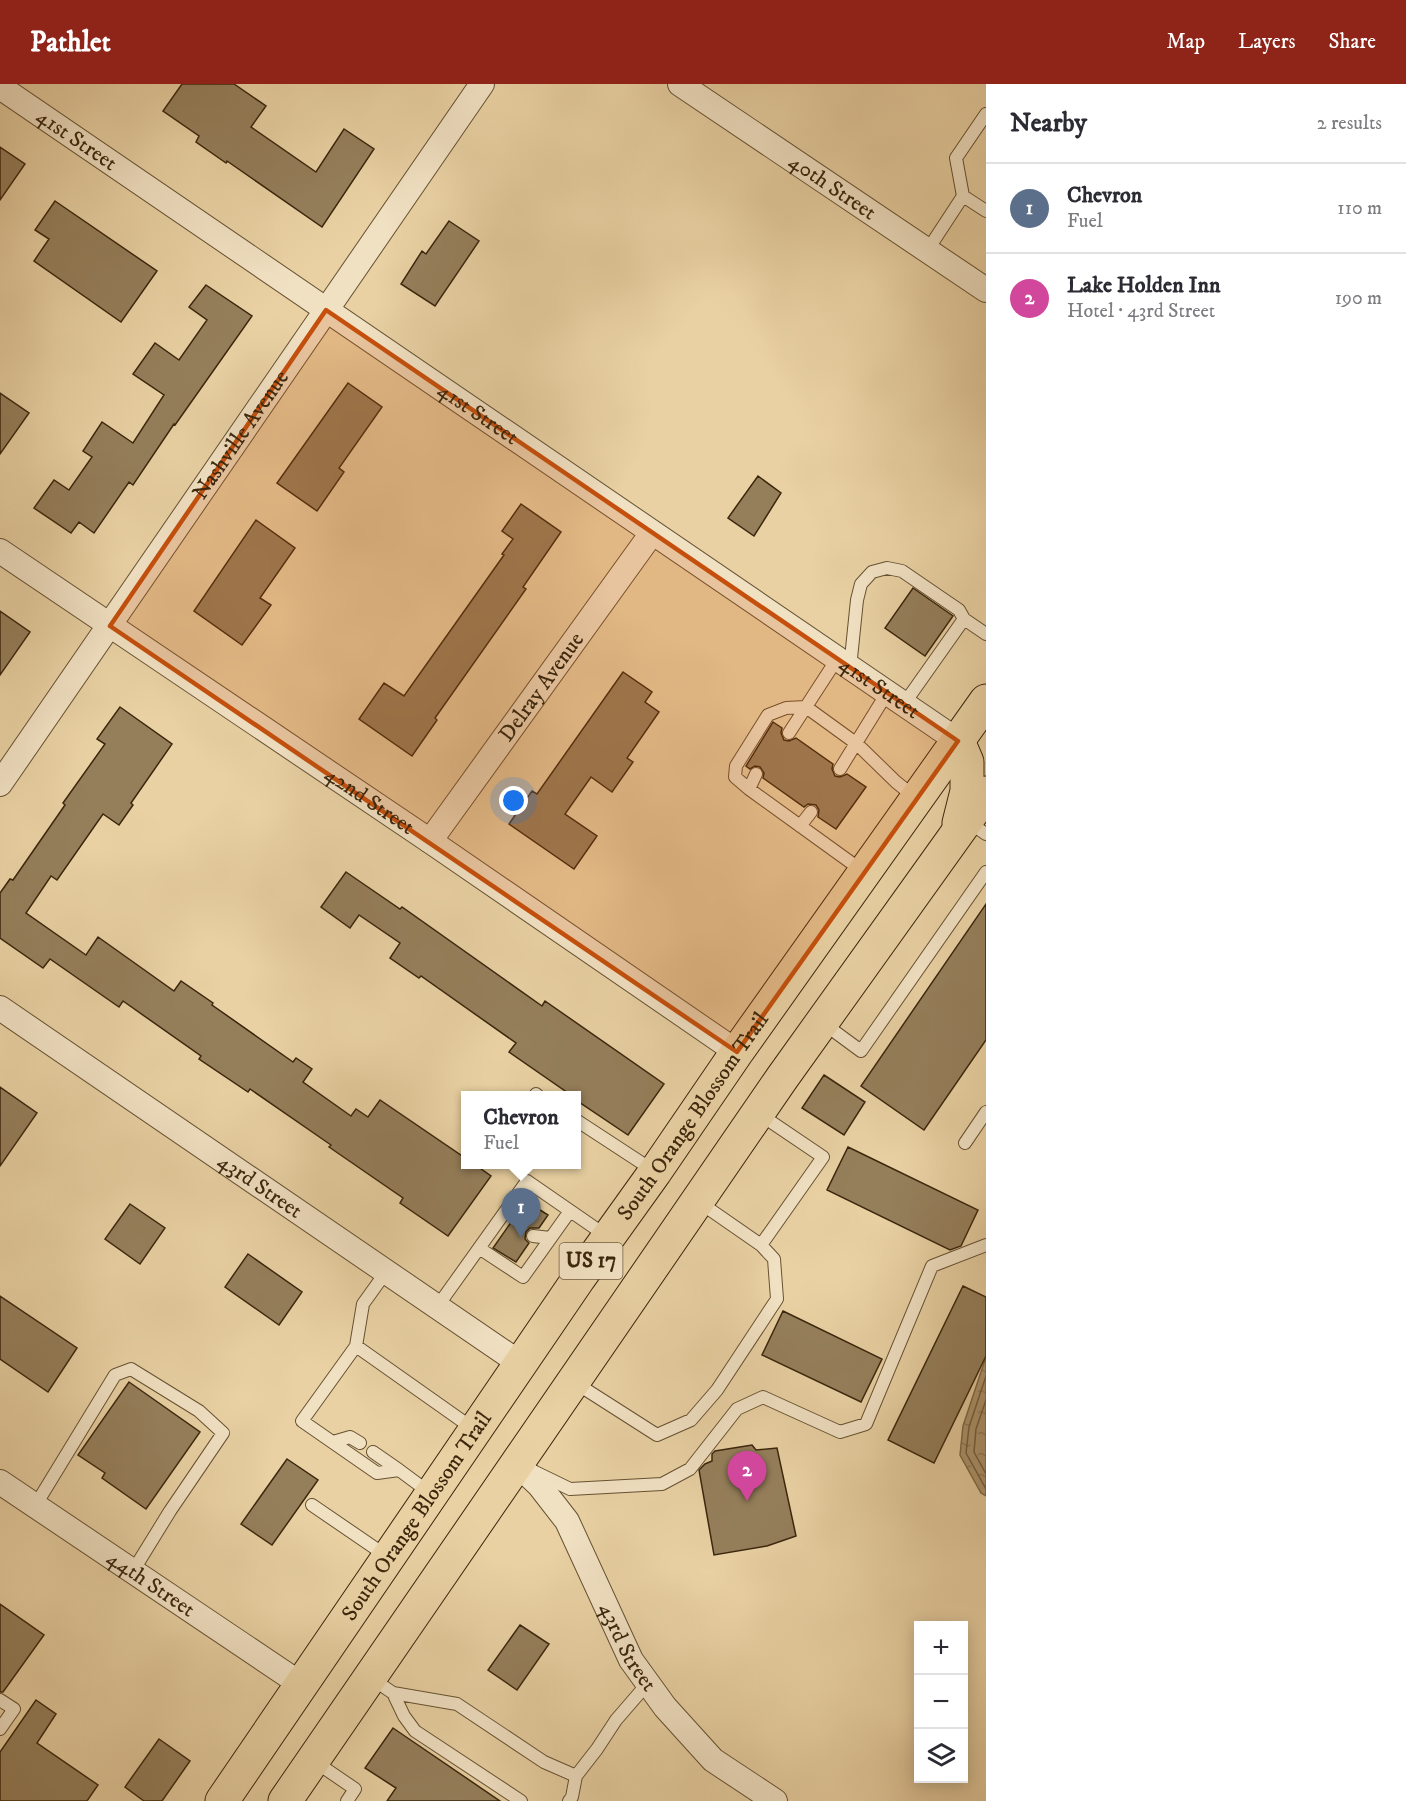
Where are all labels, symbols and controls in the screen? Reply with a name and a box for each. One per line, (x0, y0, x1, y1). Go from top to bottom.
text: Pathlet (30, 25, 111, 60)
text: Map (1166, 29, 1205, 55)
text: Layers (1238, 29, 1296, 55)
text: Share (1329, 29, 1376, 55)
street label: 41st Street (31, 102, 122, 176)
text: Nearby (1010, 107, 1087, 140)
text: 2 results (1317, 111, 1382, 136)
street label: 40th Street (784, 148, 882, 226)
text: Chevron (1067, 182, 1142, 209)
text: 1 (1026, 196, 1033, 221)
text: 110 m (1337, 196, 1382, 221)
text: Fuel (1067, 209, 1103, 234)
text: Lake Holden Inn (1067, 272, 1220, 299)
text: 2 (1025, 286, 1034, 311)
text: 190 m (1335, 286, 1382, 311)
text: Hotel · 43rd Street (1067, 299, 1215, 324)
street label: Nashville Avenue (186, 365, 295, 505)
street label: 41st Street (433, 376, 524, 451)
street label: Delray Avenue (493, 627, 590, 747)
street label: 41st Street (834, 650, 925, 725)
street label: 42nd Street (320, 760, 420, 840)
your location (499, 786, 528, 815)
street label: South Orange Blossom Trail (611, 1007, 775, 1226)
popup (461, 1091, 581, 1169)
text: Chevron (483, 1104, 559, 1131)
text: Fuel (483, 1131, 519, 1156)
street label: 43rd Street (213, 1147, 308, 1224)
pin: 1 (502, 1188, 540, 1238)
road number: US 17 (560, 1243, 622, 1279)
street label: South Orange Blossom Trail (336, 1406, 498, 1626)
pin: 2 (728, 1452, 766, 1501)
street label: 44th Street (102, 1544, 200, 1623)
street label: 43rd Street (593, 1599, 663, 1697)
map controls (914, 1621, 968, 1783)
button: + (914, 1621, 968, 1675)
button: − (914, 1675, 968, 1729)
button: layers (914, 1729, 968, 1783)

